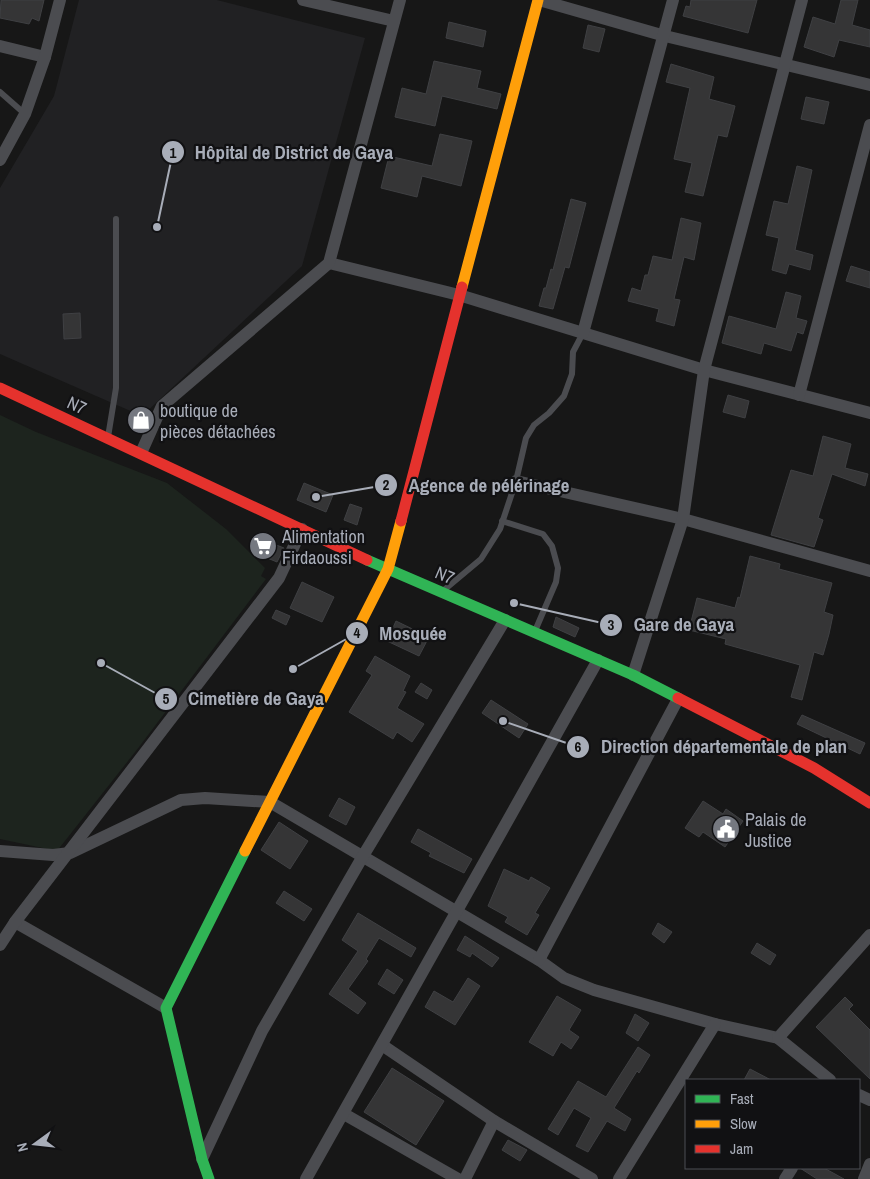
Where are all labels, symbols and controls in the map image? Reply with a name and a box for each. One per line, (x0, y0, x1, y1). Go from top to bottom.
callout: Hôpital de District de Gaya (160, 135, 404, 169)
text: Hôpital de District de Gaya (195, 139, 393, 165)
text: 1 (170, 142, 177, 163)
street label: N7 (63, 390, 91, 420)
place label: boutique de pièces détachées (160, 398, 276, 444)
shop icon: boutique de pièces détachées (126, 405, 156, 435)
callout: Agence de pélérinage (373, 468, 579, 502)
text: Agence de pélérinage (408, 472, 570, 498)
text: 2 (383, 474, 390, 495)
place label: Alimentation Firdaoussi (281, 524, 365, 570)
supermarket icon: Alimentation Firdaoussi (248, 531, 278, 561)
street label: N7 (431, 560, 459, 590)
callout: Gare de Gaya (598, 608, 744, 642)
text: Gare de Gaya (634, 611, 735, 637)
text: 3 (608, 614, 615, 635)
callout: Mosquée (344, 616, 457, 650)
text: Mosquée (379, 620, 447, 646)
text: 4 (354, 622, 361, 643)
callout: Cimetière de Gaya (153, 682, 334, 716)
text: Cimetière de Gaya (188, 685, 324, 711)
text: 5 (163, 688, 170, 709)
callout: Direction départementale de plan (566, 730, 857, 764)
text: Direction départementale de plan (601, 733, 847, 759)
text: 6 (575, 736, 582, 757)
place label: Palais de Justice (745, 807, 807, 853)
public building icon: Palais de Justice (711, 814, 741, 844)
legend (685, 1079, 860, 1169)
text: Fast (730, 1088, 754, 1109)
text: Slow (730, 1113, 757, 1134)
north arrow (10, 1119, 60, 1169)
text: Jam (730, 1138, 753, 1159)
text: N (13, 1141, 32, 1154)

